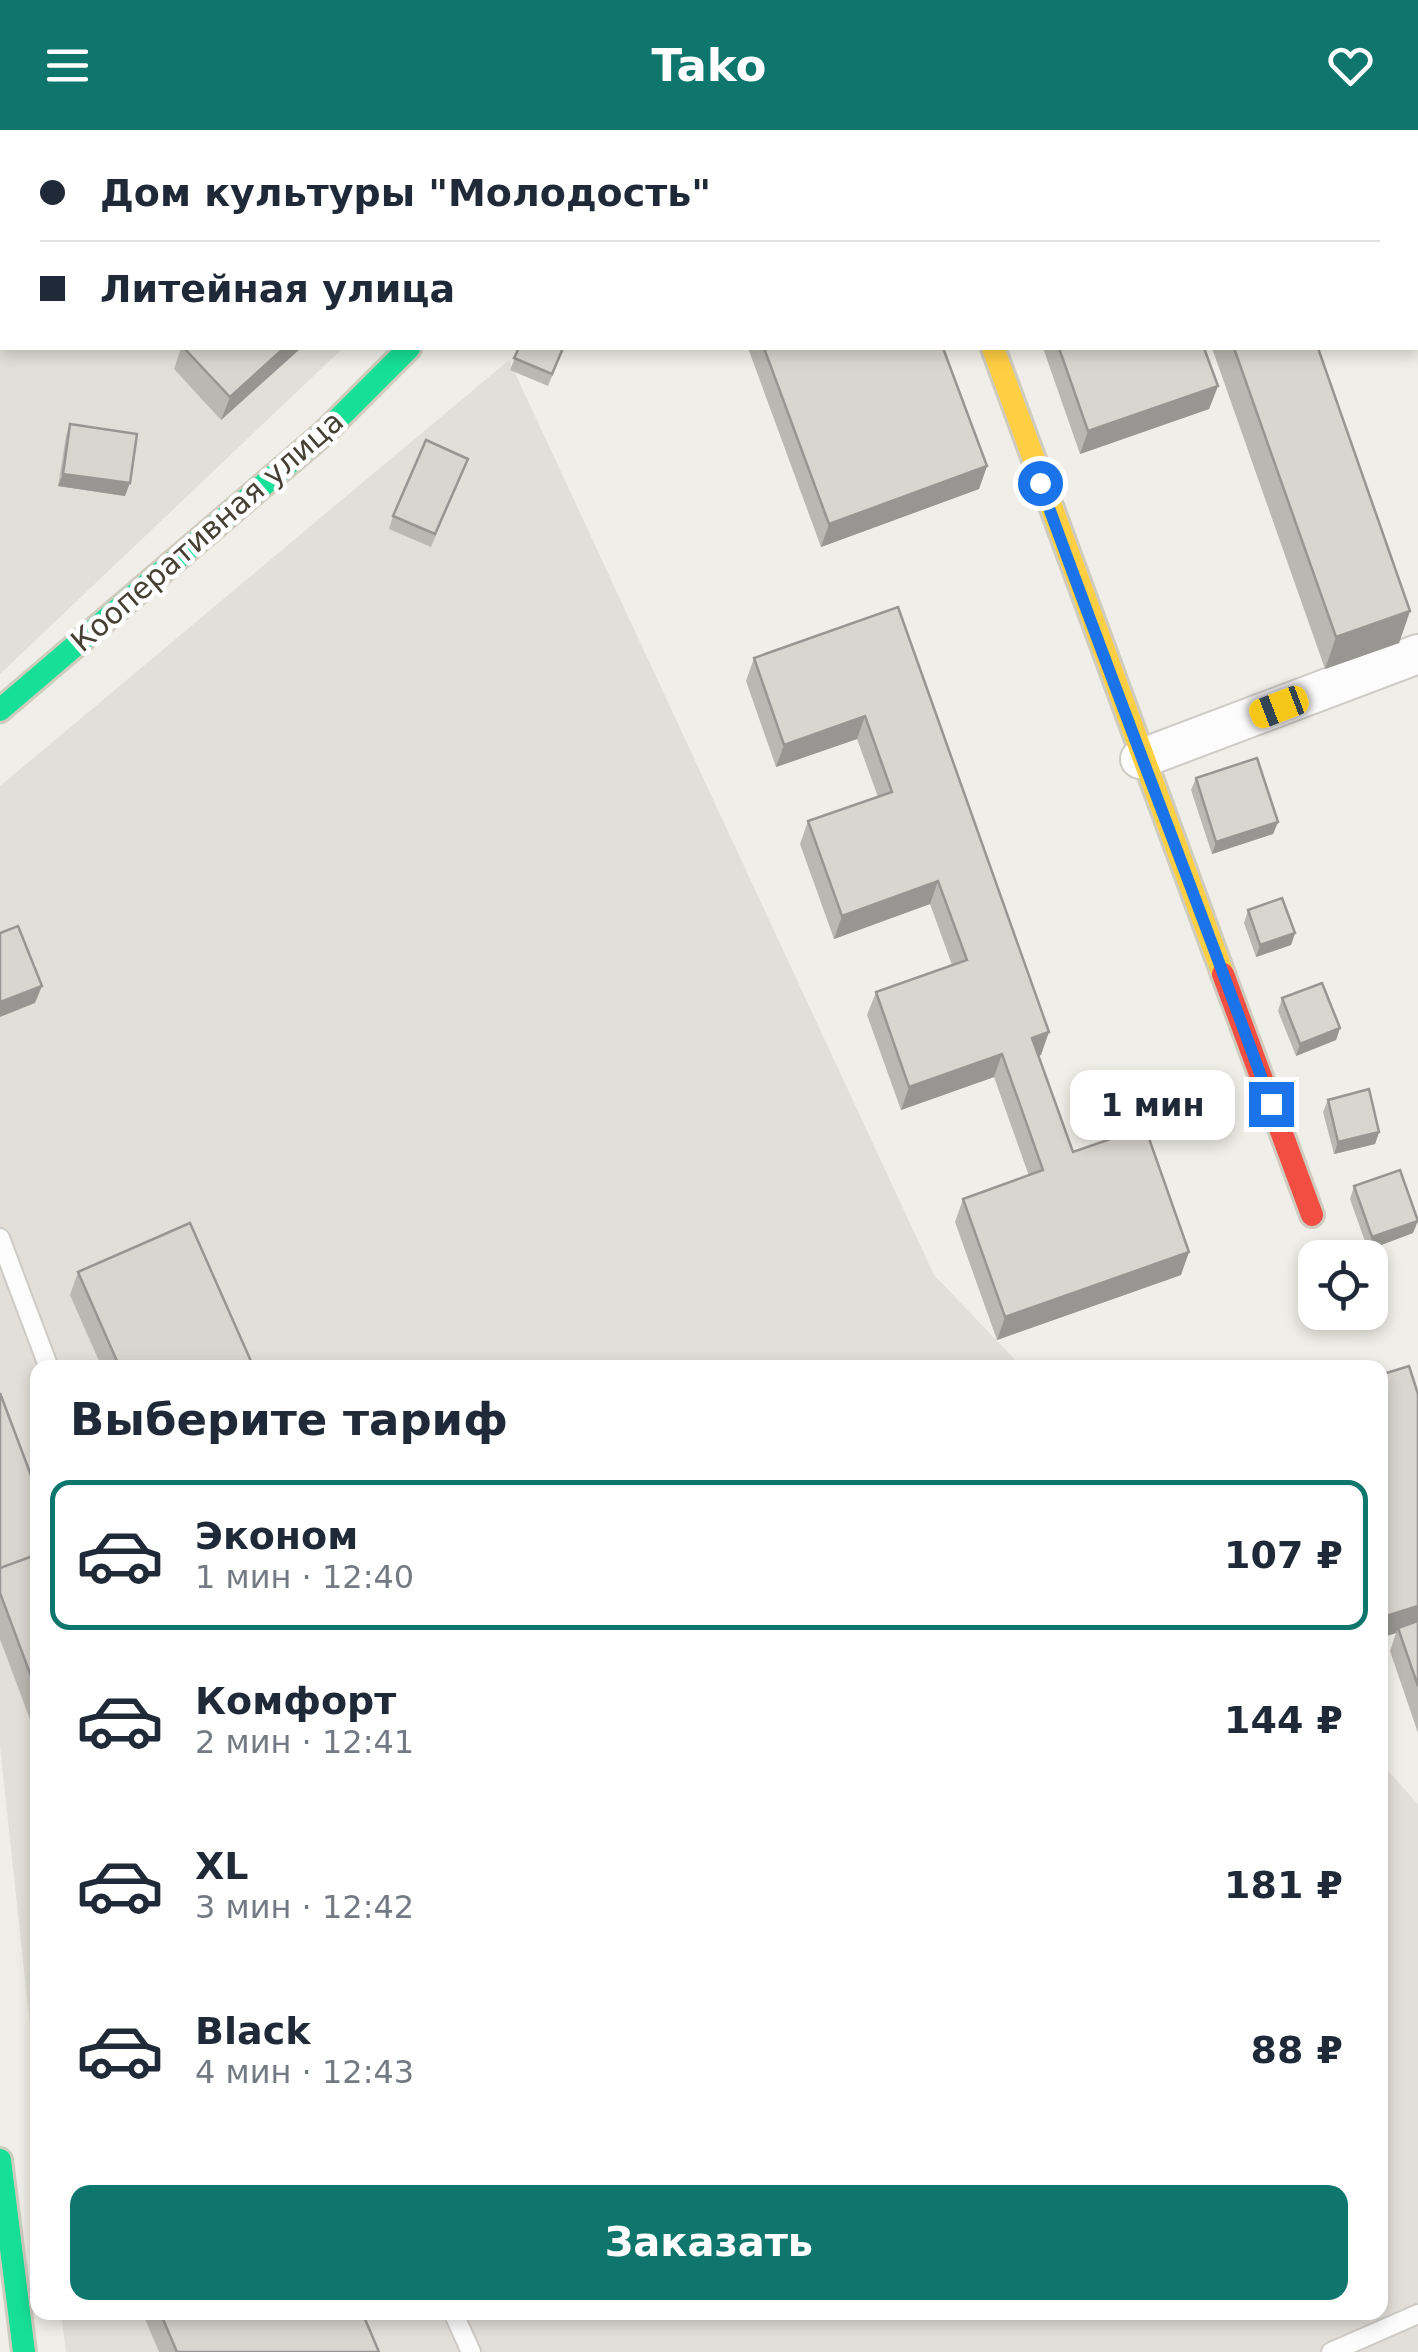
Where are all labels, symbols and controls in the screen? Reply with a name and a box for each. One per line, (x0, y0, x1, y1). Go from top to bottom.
icon: menu (40, 38, 95, 93)
icon: heart (1323, 38, 1378, 93)
text: Tako (652, 39, 766, 92)
text: Дом культуры "Молодость" (100, 171, 711, 215)
text: Литейная улица (100, 267, 455, 311)
street label: Кооперативная улица (64, 403, 350, 659)
route start (1018, 461, 1063, 506)
car (1246, 682, 1312, 732)
callout: 1 мин (1071, 1069, 1236, 1139)
route end (1249, 1082, 1294, 1127)
text: 1 мин (1100, 1086, 1205, 1124)
map controls (1298, 1240, 1388, 1330)
button: locate (1298, 1240, 1388, 1330)
text: Выберите тариф (70, 1393, 508, 1446)
icon: car (75, 1510, 165, 1600)
text: Эконом (195, 1514, 358, 1558)
text: 107 ₽ (1224, 1533, 1343, 1577)
text: 1 мин · 12:40 (195, 1558, 414, 1596)
icon: car (75, 1675, 165, 1765)
text: Комфорт (195, 1679, 396, 1723)
text: 144 ₽ (1224, 1698, 1343, 1742)
text: 2 мин · 12:41 (195, 1723, 414, 1761)
icon: car (75, 1840, 165, 1930)
text: XL (195, 1844, 249, 1888)
text: 181 ₽ (1224, 1863, 1343, 1907)
text: 3 мин · 12:42 (195, 1888, 414, 1926)
icon: car (75, 2005, 165, 2095)
text: Black (195, 2009, 310, 2053)
text: 88 ₽ (1250, 2028, 1343, 2072)
text: 4 мин · 12:43 (195, 2053, 414, 2091)
button: Заказать (70, 2185, 1348, 2300)

